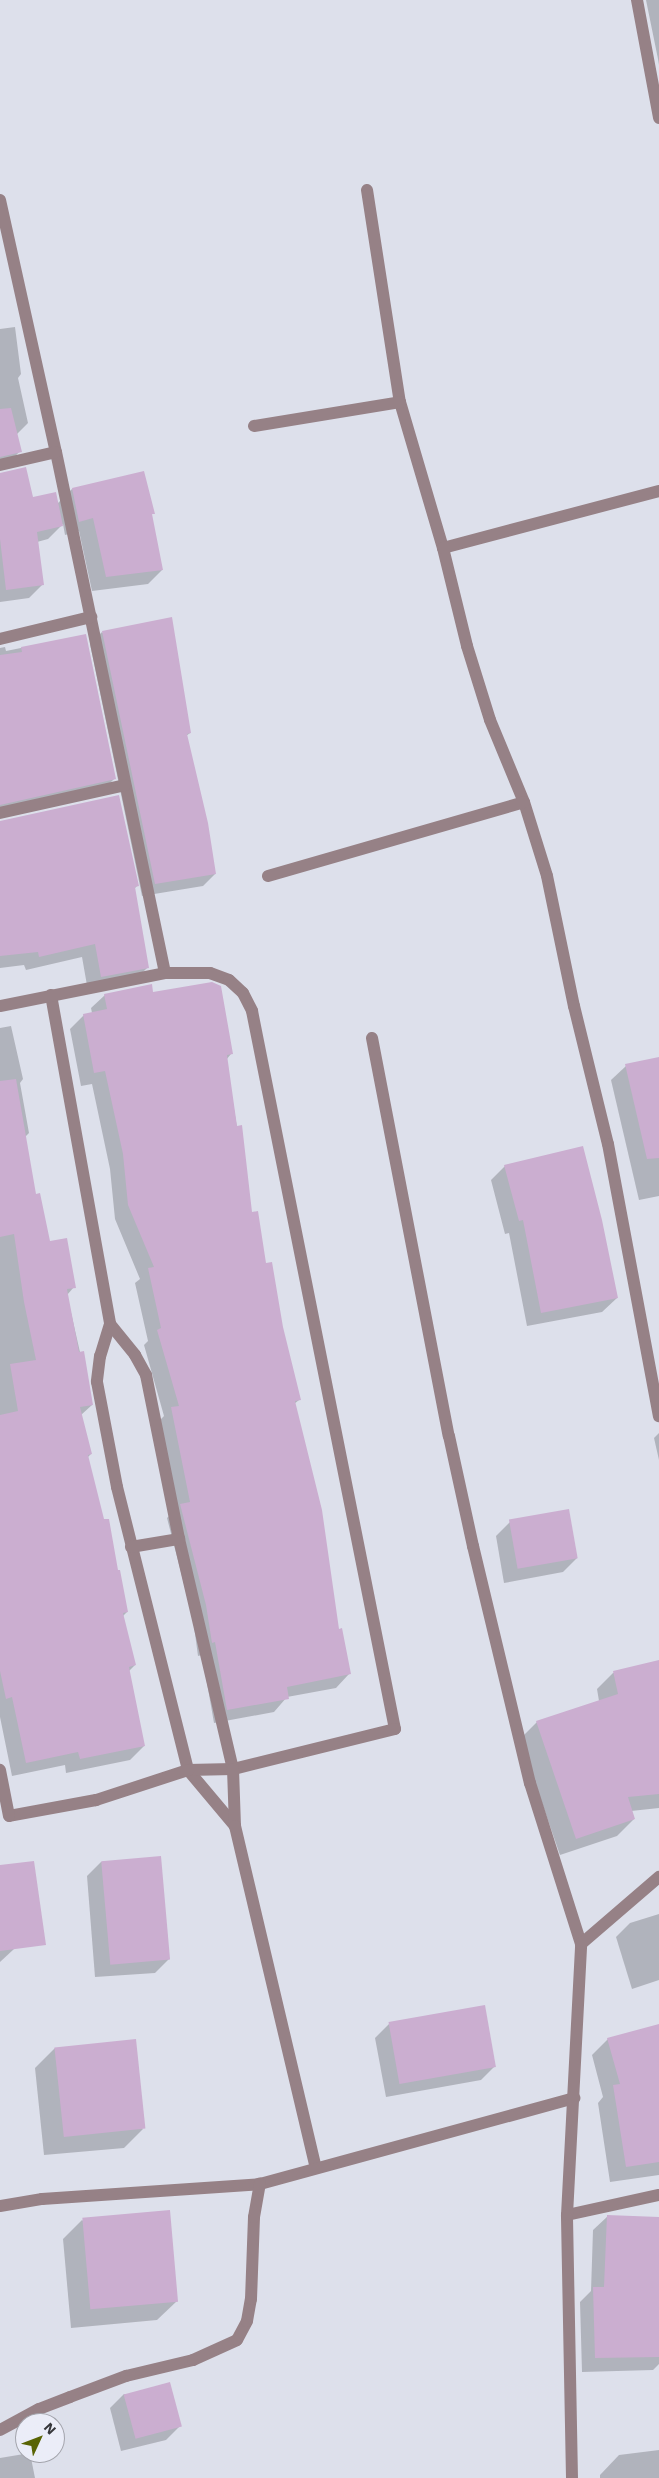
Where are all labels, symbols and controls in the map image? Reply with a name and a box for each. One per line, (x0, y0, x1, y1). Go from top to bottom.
north arrow (15, 2413, 65, 2463)
text: N (41, 2419, 60, 2438)

